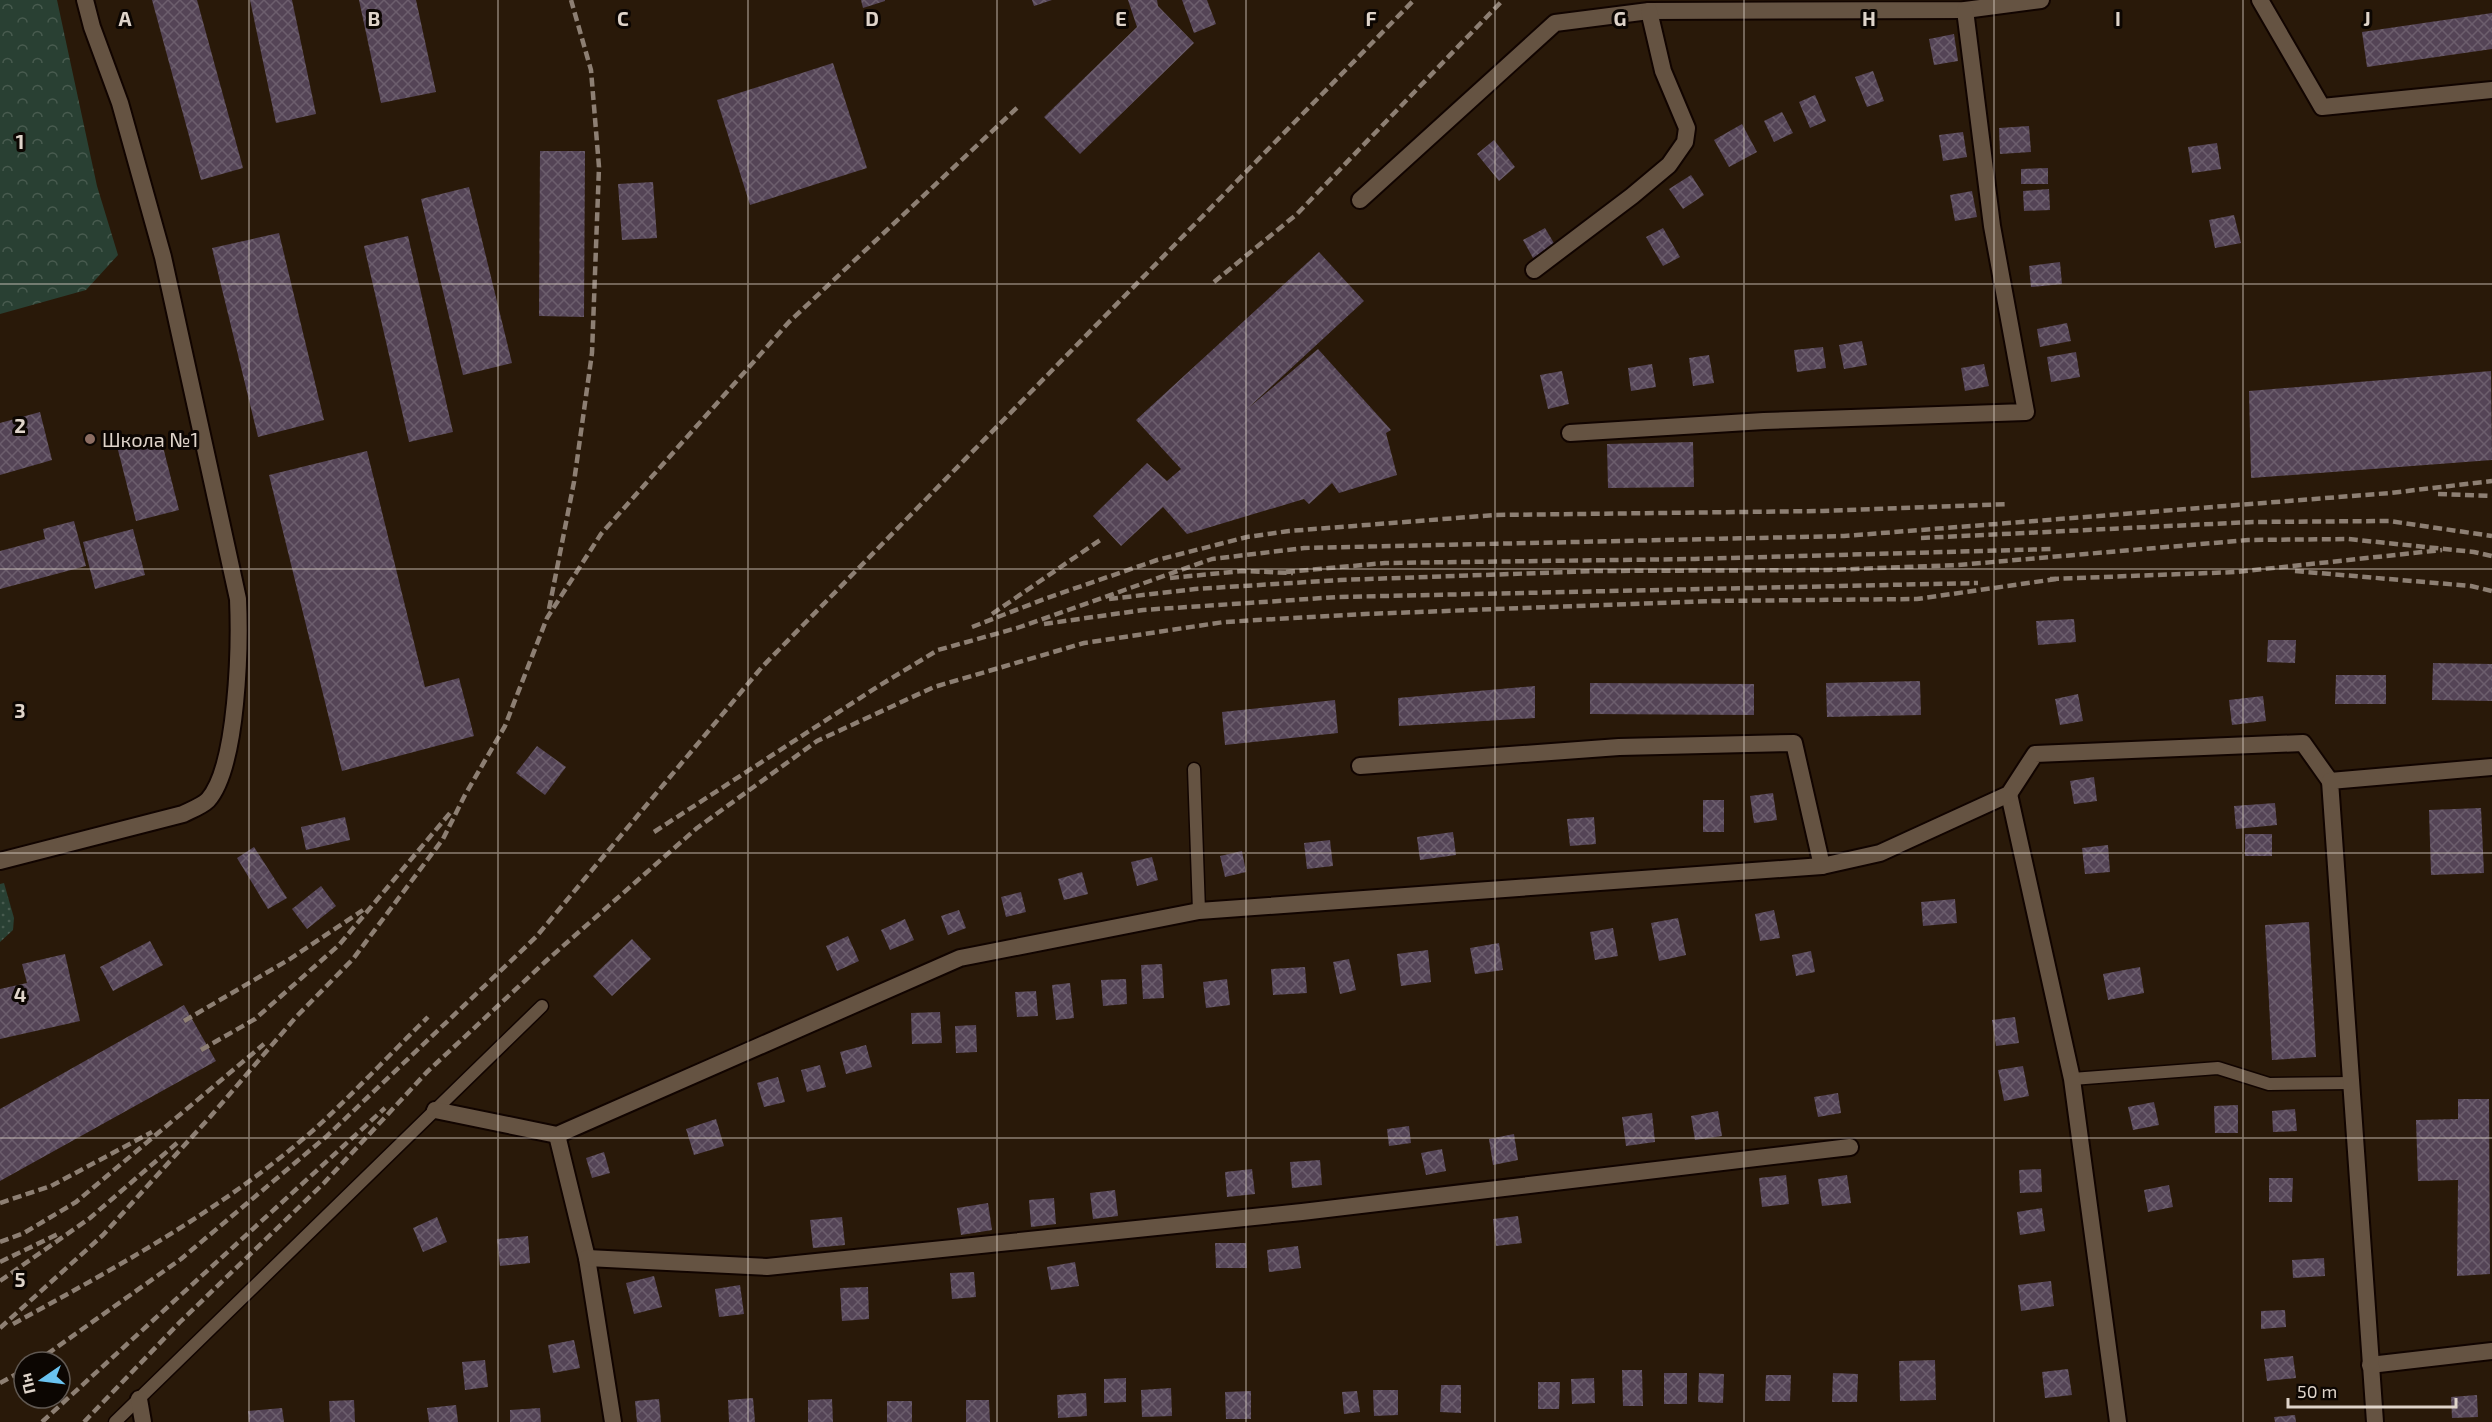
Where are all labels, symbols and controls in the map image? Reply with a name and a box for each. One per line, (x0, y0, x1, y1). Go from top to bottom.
text: A (118, 6, 132, 30)
text: B (368, 6, 380, 30)
text: C (617, 6, 629, 30)
text: D (865, 6, 879, 30)
text: E (1115, 6, 1127, 30)
text: F (1365, 6, 1377, 30)
text: G (1614, 6, 1626, 30)
text: H (1862, 6, 1876, 30)
text: I (2115, 6, 2121, 30)
text: J (2363, 6, 2371, 30)
text: 1 (16, 129, 24, 153)
text: 2 (14, 413, 26, 437)
place label: Школа №1 (102, 427, 199, 451)
marker: Школа №1 (83, 432, 97, 446)
text: 3 (14, 698, 26, 722)
text: 4 (14, 982, 27, 1006)
text: 5 (14, 1267, 26, 1291)
north arrow (12, 1350, 72, 1410)
text: Пн (15, 1371, 39, 1396)
scale bar (2288, 1371, 2456, 1409)
text: 50 m (2297, 1380, 2337, 1402)

